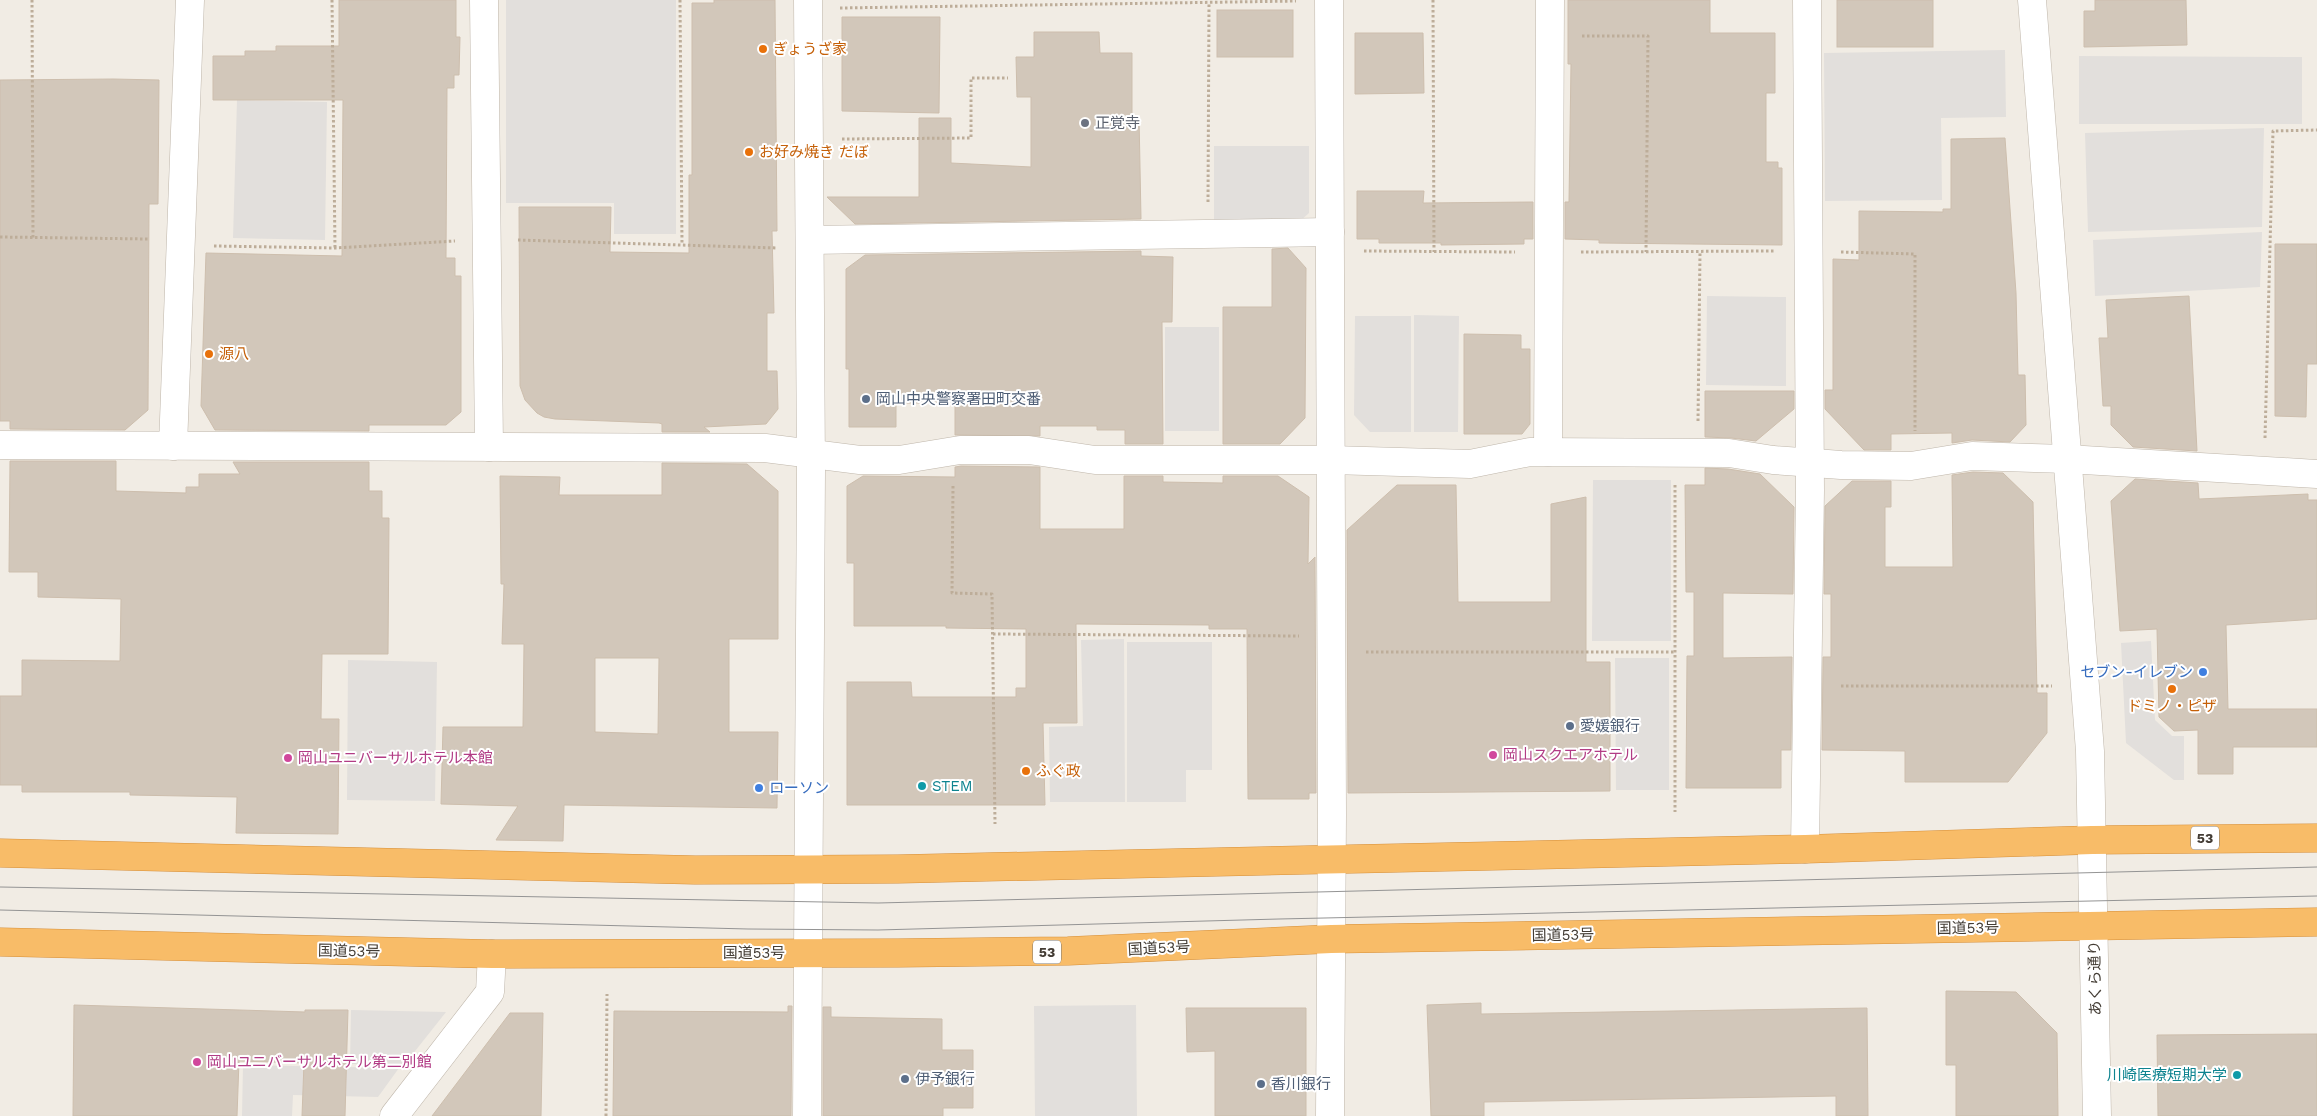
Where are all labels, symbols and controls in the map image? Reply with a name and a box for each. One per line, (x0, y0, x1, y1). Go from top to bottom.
place label: ぎょうざ家 (773, 40, 847, 58)
marker: ぎょうざ家 (757, 43, 769, 55)
place label: 正覚寺 (1095, 114, 1140, 132)
marker: 正覚寺 (1079, 117, 1091, 129)
place label: お好み焼き だぼ (759, 143, 869, 161)
marker: お好み焼き だぼ (743, 146, 755, 158)
place label: 源八 (219, 345, 249, 363)
marker: 源八 (203, 348, 215, 360)
place label: 岡山中央警察署田町交番 (876, 390, 1041, 408)
marker: 岡山中央警察署田町交番 (860, 393, 872, 405)
place label: セブン-イレブン (2080, 663, 2193, 681)
marker: セブン-イレブン (2197, 666, 2209, 678)
marker: ドミノ・ピザ (2166, 683, 2178, 695)
place label: ドミノ・ピザ (2127, 697, 2217, 715)
place label: 愛媛銀行 (1580, 717, 1640, 735)
marker: 愛媛銀行 (1564, 720, 1576, 732)
place label: 岡山スクエアホテル (1503, 746, 1638, 764)
place label: 岡山ユニバーサルホテル本館 (298, 749, 493, 767)
marker: 岡山スクエアホテル (1487, 749, 1499, 761)
marker: 岡山ユニバーサルホテル本館 (282, 752, 294, 764)
place label: ふぐ政 (1036, 762, 1081, 780)
marker: ふぐ政 (1020, 765, 1032, 777)
place label: STEM (932, 777, 973, 795)
place label: ローソン (769, 779, 829, 797)
marker: STEM (916, 780, 928, 792)
marker: ローソン (753, 782, 765, 794)
road number: 53 (2191, 826, 2219, 850)
street label: 国道53号 (1937, 918, 1999, 938)
street label: 国道53号 (1532, 925, 1594, 945)
street label: 国道53号 (1127, 937, 1191, 959)
road number: 53 (1033, 940, 1061, 964)
street label: あくら通り (2085, 940, 2105, 1016)
street label: 国道53号 (318, 941, 380, 961)
street label: 国道53号 (723, 944, 785, 962)
place label: 岡山ユニバーサルホテル第二別館 (207, 1053, 432, 1071)
marker: 岡山ユニバーサルホテル第二別館 (191, 1056, 203, 1068)
place label: 川崎医療短期大学 (2107, 1066, 2227, 1084)
marker: 川崎医療短期大学 (2231, 1069, 2243, 1081)
place label: 伊予銀行 (915, 1070, 975, 1088)
marker: 伊予銀行 (899, 1073, 911, 1085)
place label: 香川銀行 (1271, 1075, 1331, 1093)
marker: 香川銀行 (1255, 1078, 1267, 1090)

